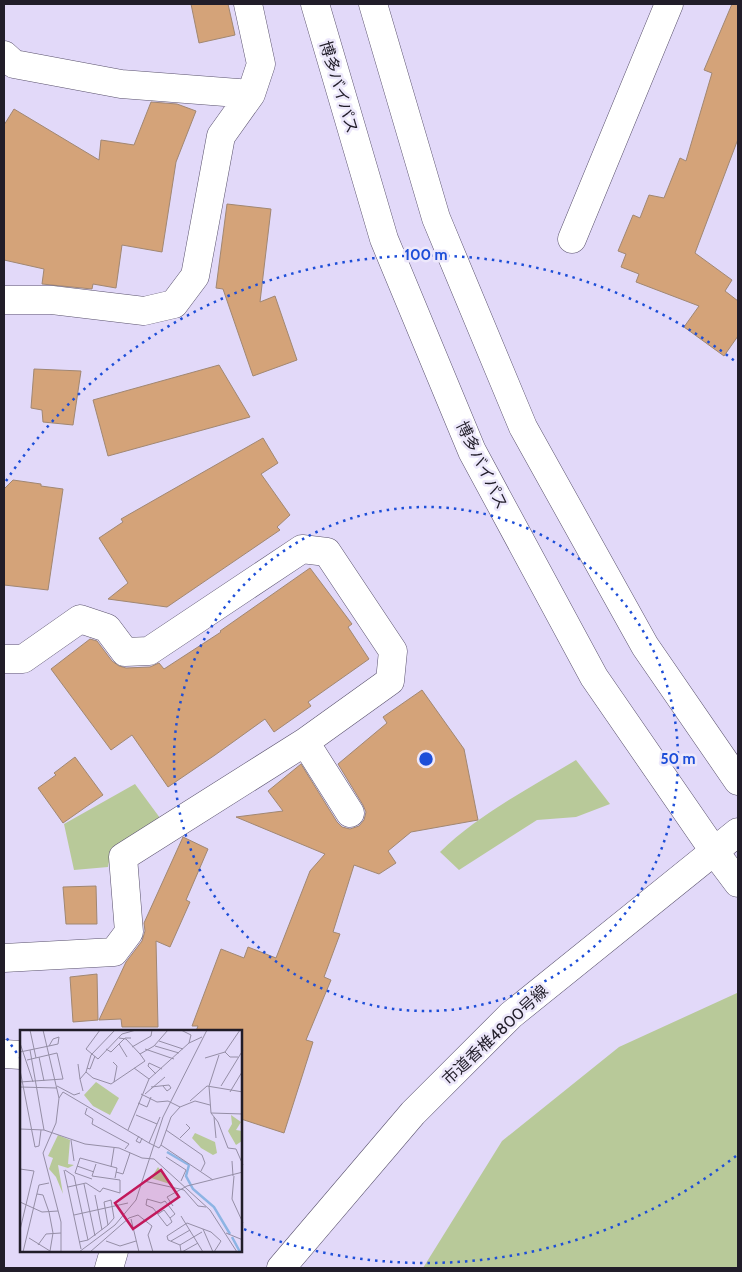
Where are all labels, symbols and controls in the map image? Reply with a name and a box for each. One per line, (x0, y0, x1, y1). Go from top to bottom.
street label: 博多バイパス (316, 38, 362, 136)
text: 100 m (404, 246, 448, 264)
street label: 博多バイパス (452, 418, 512, 512)
centre of rings (417, 750, 435, 768)
text: 50 m (660, 750, 696, 768)
street label: 市道香椎4800号線 (438, 981, 552, 1089)
inset map (20, 1030, 242, 1252)

